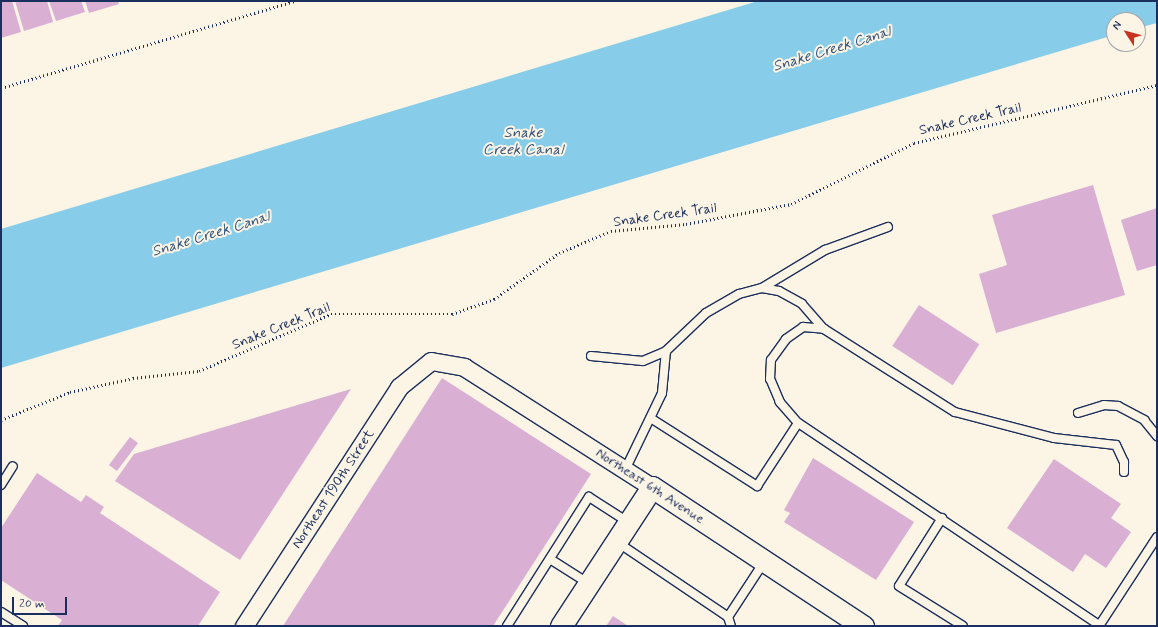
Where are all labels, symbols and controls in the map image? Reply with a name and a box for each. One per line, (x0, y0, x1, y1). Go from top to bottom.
north arrow (1106, 12, 1146, 52)
text: N (1109, 18, 1125, 33)
water label: Snake Creek Canal (772, 24, 892, 76)
street label: Snake Creek Trail (917, 99, 1023, 139)
water label: Snake Creek Canal (484, 124, 562, 159)
street label: Snake Creek Trail (612, 199, 718, 231)
water label: Snake Creek Canal (151, 209, 271, 261)
street label: Snake Creek Trail (230, 299, 332, 353)
street label: Northeast 190th Street (288, 426, 378, 552)
street label: Northeast 6th Avenue (592, 445, 708, 527)
scale bar (14, 589, 69, 615)
text: 20 m (19, 596, 45, 612)

